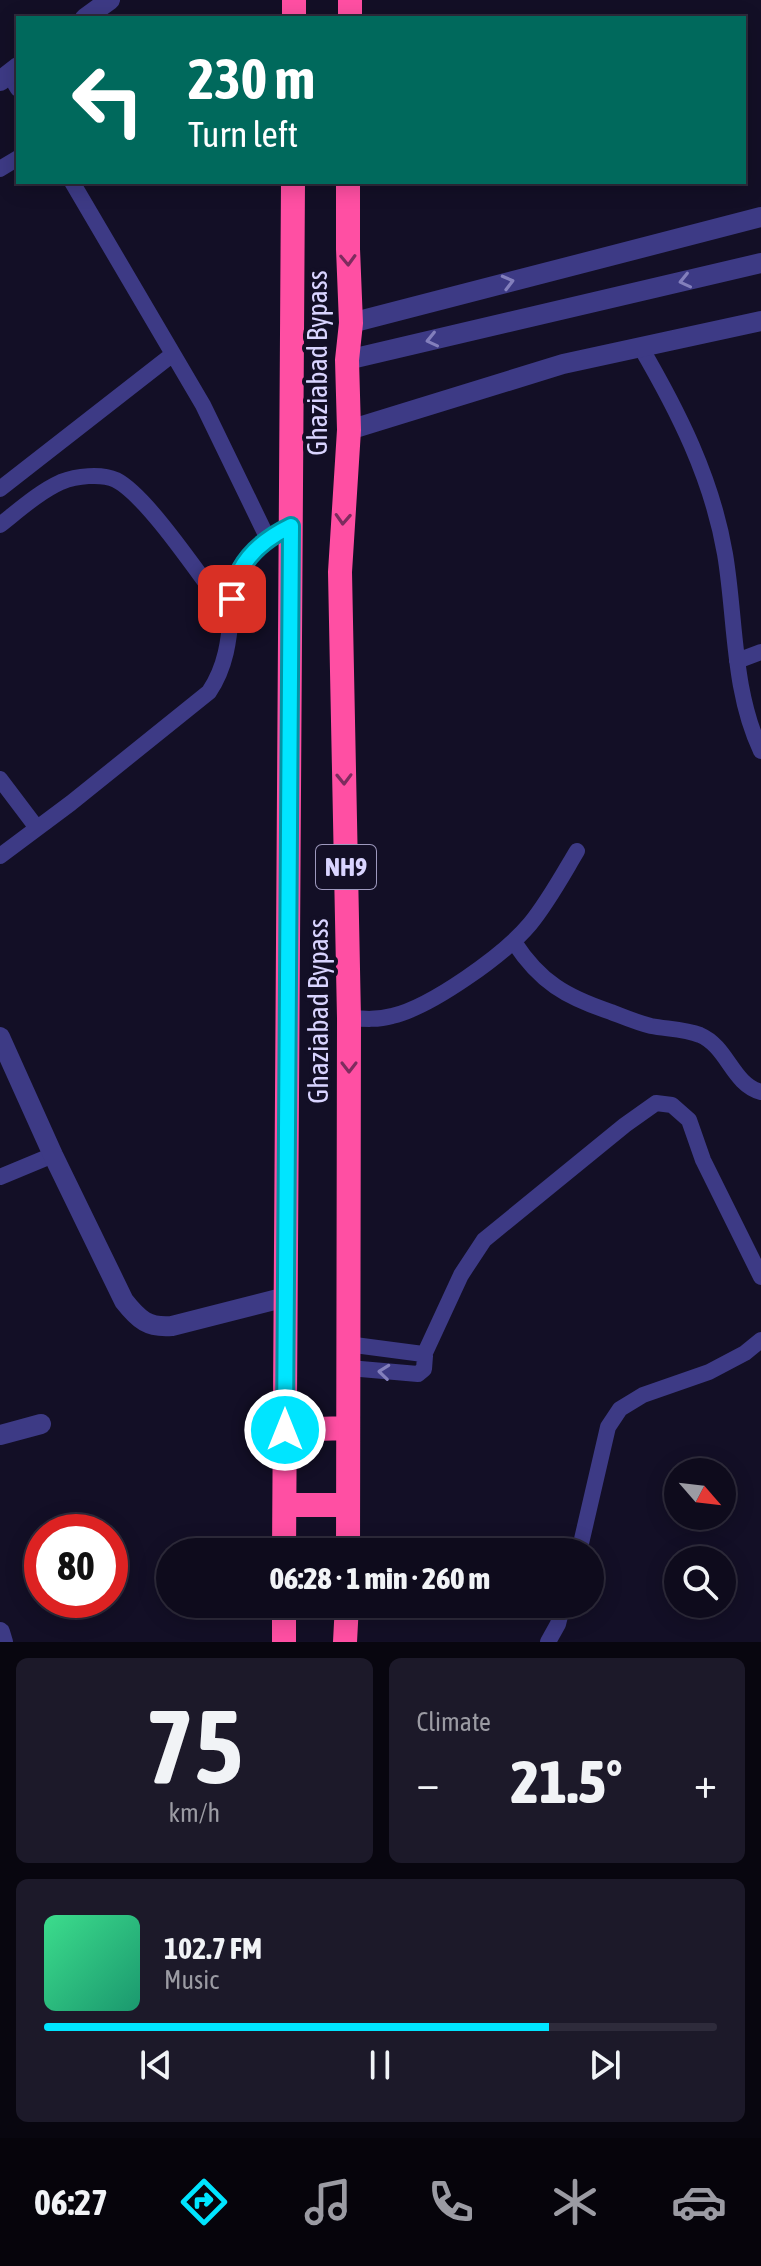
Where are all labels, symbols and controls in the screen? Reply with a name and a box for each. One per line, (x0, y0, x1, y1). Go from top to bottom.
text: 230 m (188, 47, 315, 111)
icon: left (56, 48, 160, 152)
text: Turn left (188, 113, 298, 155)
one-way arrow (340, 254, 357, 267)
street label: Ghaziabad Bypass (301, 270, 333, 456)
one-way arrow (679, 272, 693, 289)
one-way arrow (500, 275, 514, 292)
one-way arrow (426, 331, 439, 348)
one-way arrow (335, 514, 352, 526)
pin (198, 565, 266, 633)
icon: arrive (210, 577, 254, 621)
one-way arrow (336, 773, 353, 786)
road number: NH9 (316, 845, 376, 889)
street label: Ghaziabad Bypass (302, 918, 334, 1104)
one-way arrow (340, 1061, 358, 1074)
one-way arrow (377, 1364, 390, 1381)
position arrow (243, 1388, 327, 1472)
north arrow (664, 1458, 736, 1530)
map controls (664, 1458, 736, 1618)
speed limit sign: 80 (24, 1514, 128, 1618)
button: search (664, 1546, 736, 1618)
text: 06:28 · 1 min · 260 m (270, 1561, 490, 1595)
text: 75 (145, 1686, 243, 1805)
text: Climate (417, 1707, 491, 1737)
text: 21.5° (511, 1747, 623, 1816)
text: − (417, 1757, 439, 1807)
text: + (694, 1757, 717, 1807)
text: km/h (168, 1798, 220, 1828)
text: 102.7 FM (164, 1931, 262, 1965)
text: Music (164, 1965, 219, 1995)
icon: previous (134, 2043, 178, 2087)
icon: pause (358, 2043, 402, 2087)
icon: next (583, 2043, 627, 2087)
icon: directions (176, 2174, 232, 2230)
icon: music (300, 2174, 356, 2230)
icon: phone (423, 2174, 479, 2230)
icon: climate (547, 2174, 603, 2230)
icon: car (671, 2174, 727, 2230)
text: 06:27 (34, 2181, 108, 2223)

